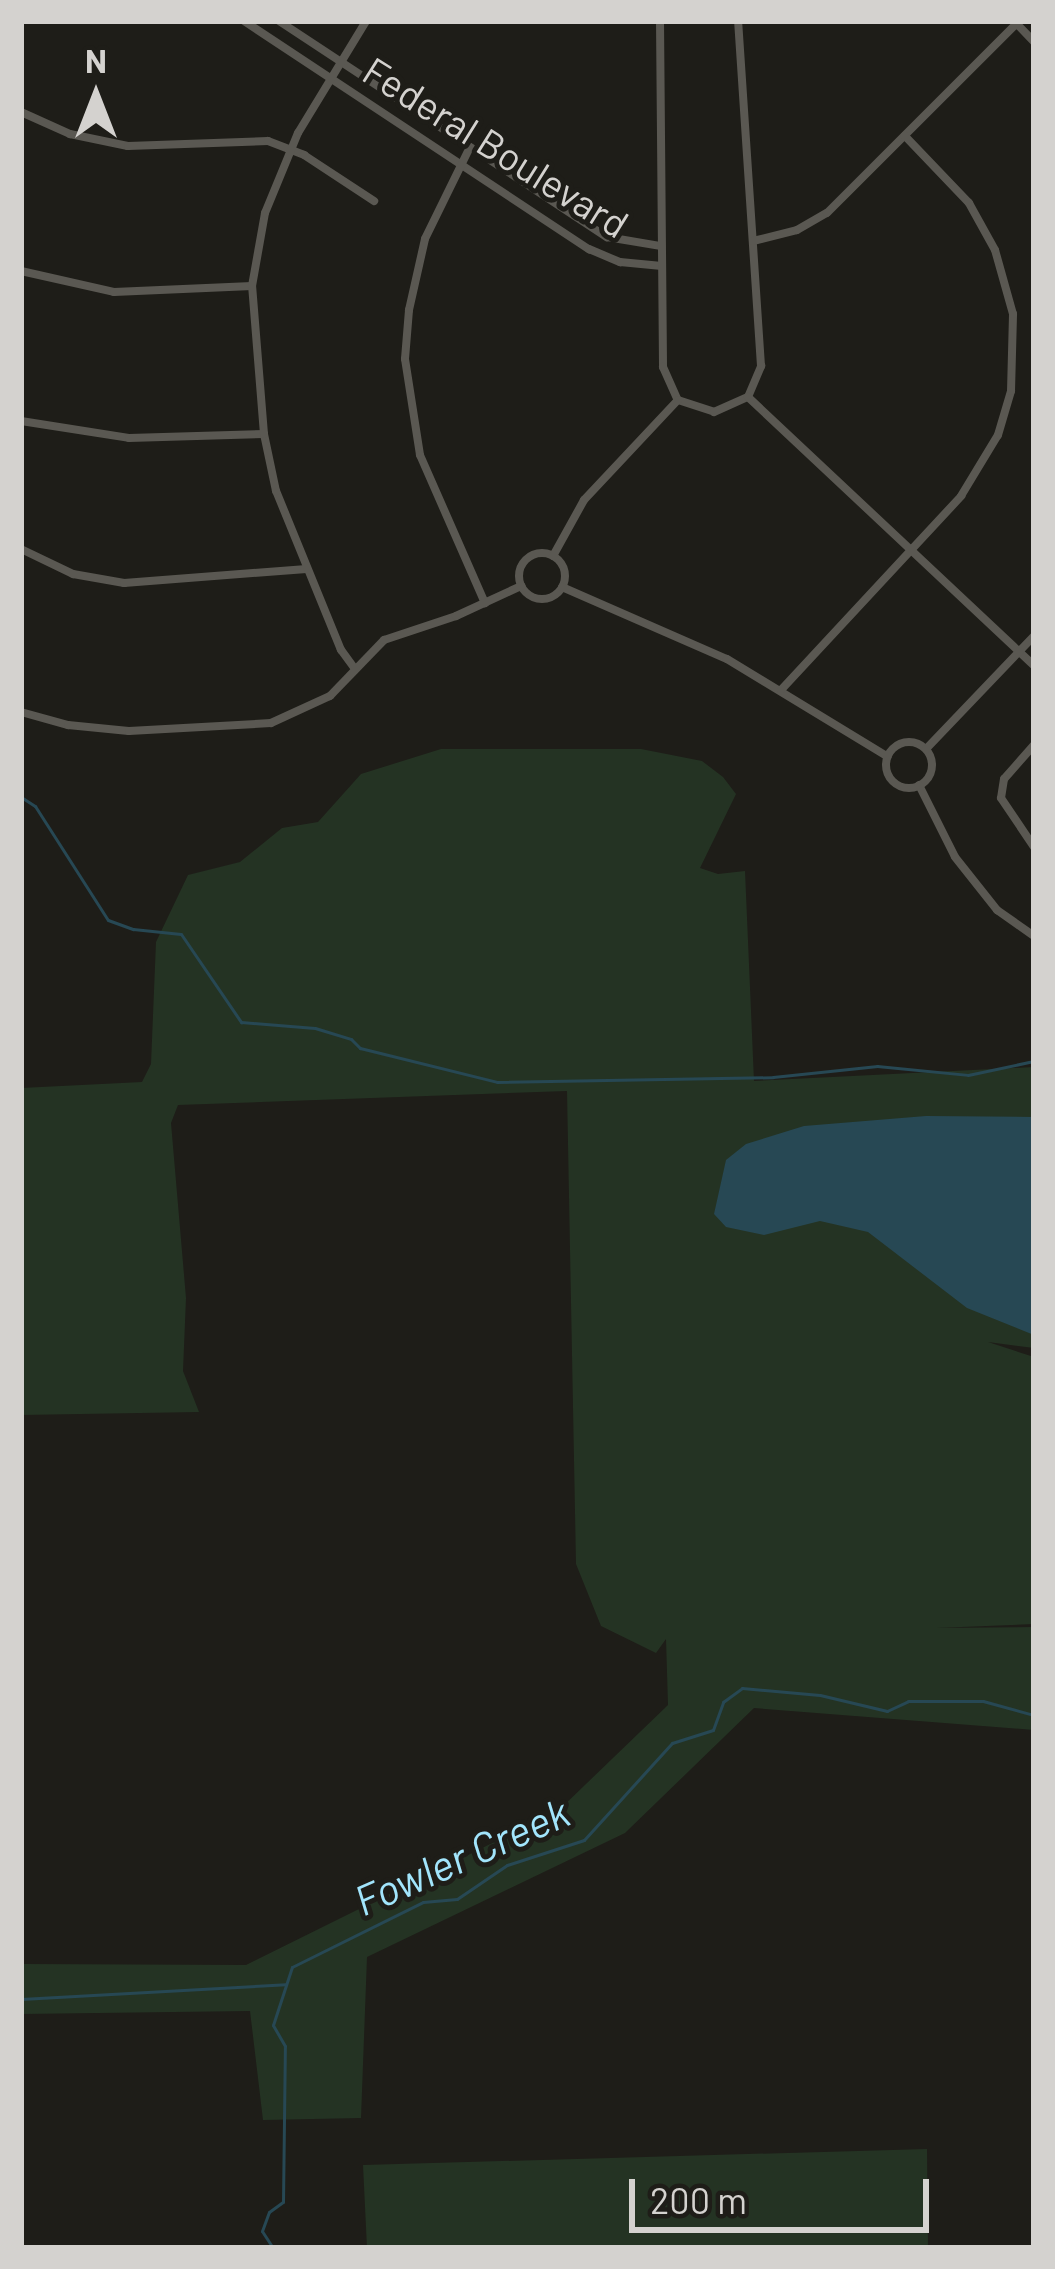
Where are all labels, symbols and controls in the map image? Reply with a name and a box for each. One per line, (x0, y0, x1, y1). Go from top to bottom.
north arrow (36, 36, 156, 156)
text: N (85, 40, 107, 80)
street label: Federal Boulevard (355, 47, 637, 247)
water label: Fowler Creek (346, 1785, 576, 1925)
scale bar (635, 2155, 935, 2229)
text: 200 m (650, 2178, 747, 2221)

